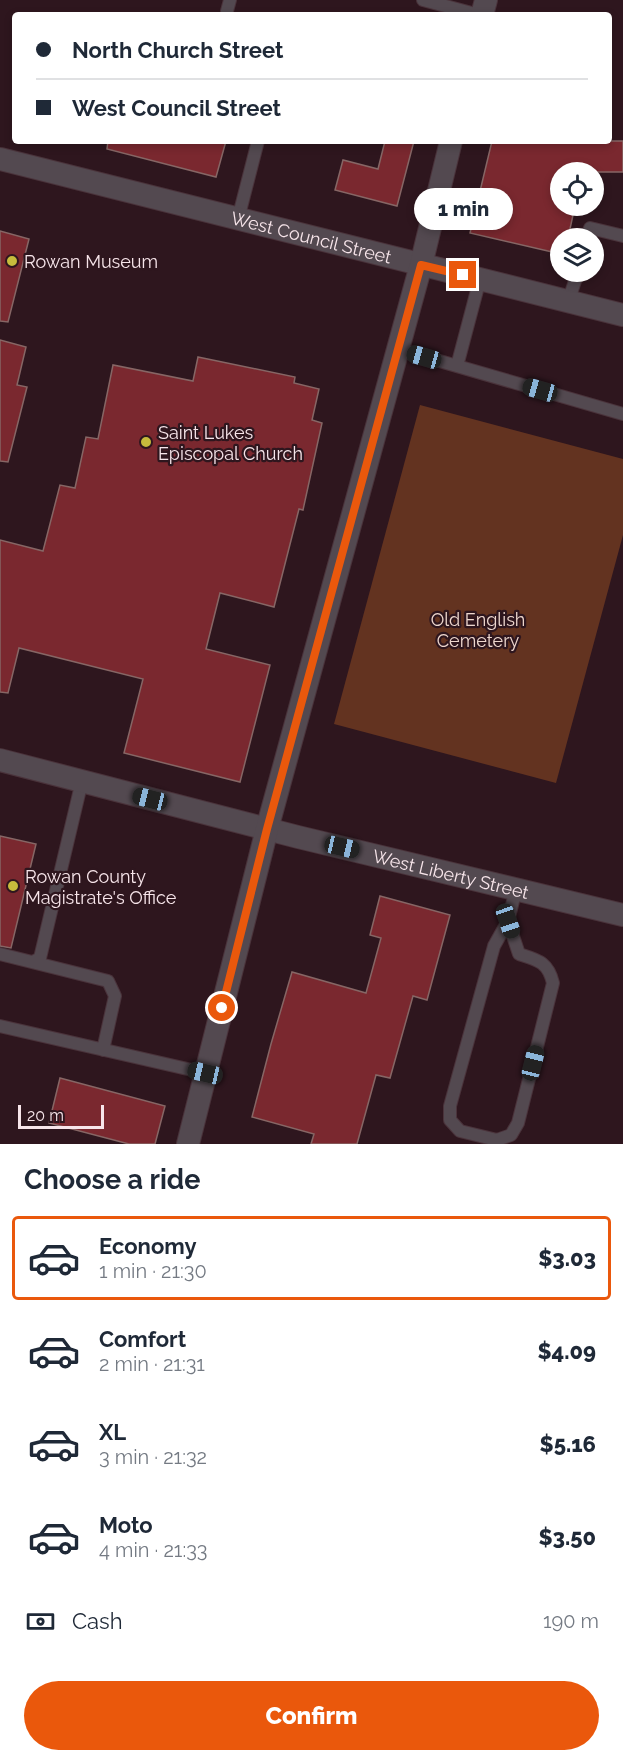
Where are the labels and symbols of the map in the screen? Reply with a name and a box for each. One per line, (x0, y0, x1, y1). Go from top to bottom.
callout: 1 min (414, 188, 512, 230)
street label: West Council Street (229, 207, 394, 267)
place label: Rowan Museum (24, 251, 158, 272)
marker: Rowan Museum (5, 254, 19, 268)
route end (449, 261, 476, 288)
car (404, 343, 444, 371)
car (520, 376, 560, 404)
place label: Saint Lukes Episcopal Church (158, 422, 303, 464)
marker: Saint Lukes Episcopal Church (139, 435, 153, 449)
park label: Old English Cemetery (431, 609, 525, 651)
car (130, 786, 170, 812)
car (322, 834, 362, 860)
street label: West Liberty Street (371, 845, 531, 903)
place label: Rowan County Magistrate's Office (25, 866, 177, 908)
marker: Rowan County Magistrate's Office (6, 879, 20, 893)
car (494, 901, 522, 941)
route start (208, 994, 235, 1021)
car (520, 1043, 546, 1083)
car (185, 1060, 225, 1086)
scale bar (18, 1102, 104, 1130)

